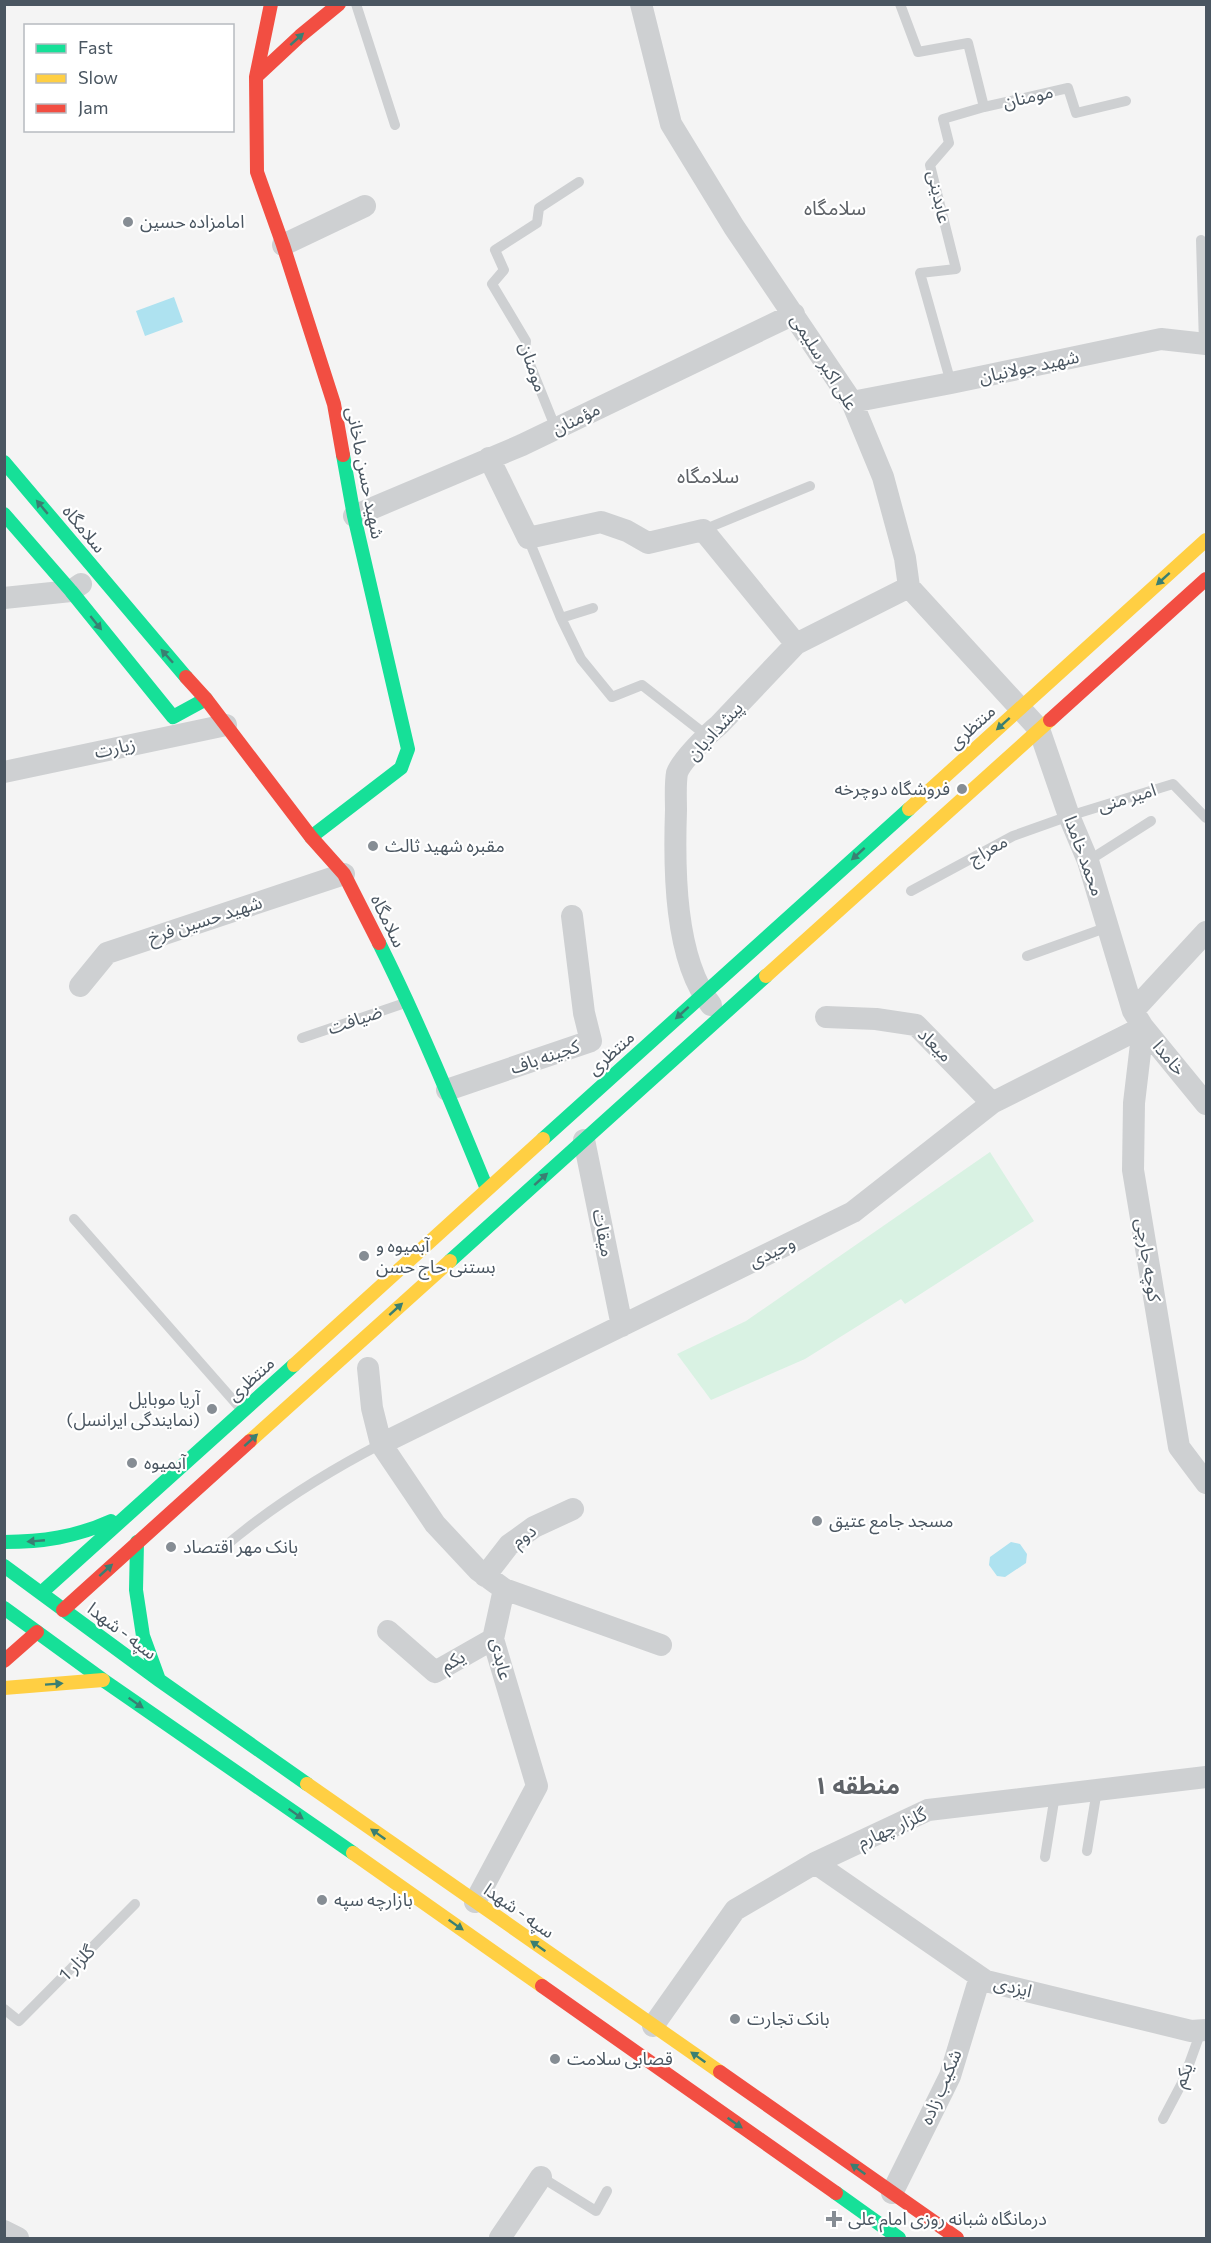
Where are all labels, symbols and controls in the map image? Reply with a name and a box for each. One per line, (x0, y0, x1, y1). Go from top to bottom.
legend (24, 24, 234, 132)
one-way arrow (289, 32, 304, 46)
text: Fast (78, 36, 113, 58)
text: Slow (78, 66, 118, 88)
street label: مومنان (1000, 80, 1055, 113)
text: Jam (78, 96, 108, 118)
street label: عابدینی (923, 168, 956, 225)
district label: سلامگاه (804, 195, 866, 219)
place label: امامزاده حسین (140, 210, 244, 233)
marker: امامزاده حسین (121, 215, 135, 229)
street label: علی اکبر سلیمی (786, 309, 863, 414)
street label: مومنان (514, 339, 553, 395)
street label: شهید جولانیان (977, 345, 1081, 388)
street label: مؤمنان (548, 397, 604, 440)
street label: شهید حسن ماخانی (341, 405, 390, 541)
district label: سلامگاه (677, 463, 739, 487)
one-way arrow (35, 499, 48, 515)
street label: سلامگاه (58, 500, 111, 557)
one-way arrow (1156, 572, 1171, 585)
one-way arrow (90, 615, 103, 631)
one-way arrow (161, 649, 174, 664)
street label: پیشدادیان (681, 696, 748, 765)
street label: منتظری (943, 699, 1000, 754)
one-way arrow (996, 717, 1011, 730)
street label: زیارت (92, 732, 137, 763)
place label: فروشگاه دوچرخه (835, 777, 950, 800)
street label: امیر منی (1095, 778, 1159, 817)
marker: فروشگاه دوچرخه (955, 782, 969, 796)
street label: محمد خامدا (1060, 813, 1110, 899)
street label: معراج (964, 829, 1012, 871)
place label: مقبره شهید ثالث (385, 834, 505, 857)
marker: مقبره شهید ثالث (366, 839, 380, 853)
one-way arrow (851, 847, 866, 860)
street label: شهید حسین فرخ (145, 890, 266, 951)
street label: سلامگاه (367, 891, 411, 951)
street label: ضیافت (325, 1000, 385, 1039)
one-way arrow (675, 1006, 690, 1019)
street label: میعاد (914, 1023, 957, 1066)
street label: منتظری (582, 1025, 639, 1080)
street label: کجینه باف (507, 1034, 583, 1078)
street label: خامدا (1149, 1035, 1191, 1079)
one-way arrow (533, 1173, 548, 1186)
street label: میقات (589, 1207, 619, 1259)
street label: کوچه جارچی (1130, 1216, 1167, 1304)
street label: وحیدی (745, 1231, 799, 1273)
place label: آبمیوه و بستنی حاج حسن (376, 1234, 496, 1280)
marker: آبمیوه و بستنی حاج حسن (357, 1249, 371, 1263)
one-way arrow (388, 1303, 403, 1316)
street label: منتظری (222, 1351, 279, 1406)
place label: آریا موبایل (نمایندگی ایرانسل) (66, 1387, 201, 1431)
marker: آریا موبایل (نمایندگی ایرانسل) (205, 1402, 219, 1416)
one-way arrow (243, 1434, 258, 1447)
place label: آبمیوه (144, 1451, 187, 1474)
marker: آبمیوه (125, 1456, 139, 1470)
place label: مسجد جامع عتیق (829, 1509, 954, 1535)
marker: مسجد جامع عتیق (810, 1514, 824, 1528)
street label: دوم (507, 1519, 542, 1555)
place label: بانک مهر اقتصاد (183, 1535, 298, 1558)
one-way arrow (26, 1537, 45, 1546)
marker: بانک مهر اقتصاد (164, 1540, 178, 1554)
one-way arrow (98, 1564, 113, 1577)
street label: سپه - شهدا (83, 1597, 162, 1664)
street label: عابدی (486, 1636, 517, 1682)
street label: یکم (436, 1645, 470, 1678)
one-way arrow (44, 1679, 63, 1689)
one-way arrow (127, 1697, 143, 1709)
district label: منطقه ۱ (814, 1770, 900, 1799)
street label: گلزار چهارم (854, 1802, 932, 1856)
one-way arrow (288, 1808, 305, 1819)
one-way arrow (370, 1829, 386, 1840)
street label: سپه - شهدا (479, 1878, 559, 1943)
place label: بازارچه سپه (334, 1888, 413, 1911)
marker: بازارچه سپه (315, 1893, 329, 1907)
one-way arrow (448, 1919, 464, 1930)
street label: گلزار 1 (54, 1939, 100, 1985)
one-way arrow (530, 1940, 546, 1952)
street label: ایزدی (992, 1971, 1035, 2002)
place label: بانک تجارت (747, 2007, 830, 2030)
marker: بانک تجارت (728, 2012, 742, 2026)
street label: شکیب زاده (914, 2046, 967, 2128)
place label: قصابی سلامت (567, 2047, 673, 2070)
one-way arrow (690, 2051, 706, 2063)
marker: قصابی سلامت (548, 2052, 562, 2066)
street label: یکم (1167, 2059, 1200, 2091)
one-way arrow (727, 2117, 743, 2129)
one-way arrow (850, 2163, 866, 2175)
place label: درمانگاه شبانه روزی امام علی (848, 2207, 1047, 2233)
marker: درمانگاه شبانه روزی امام علی (825, 2210, 843, 2228)

